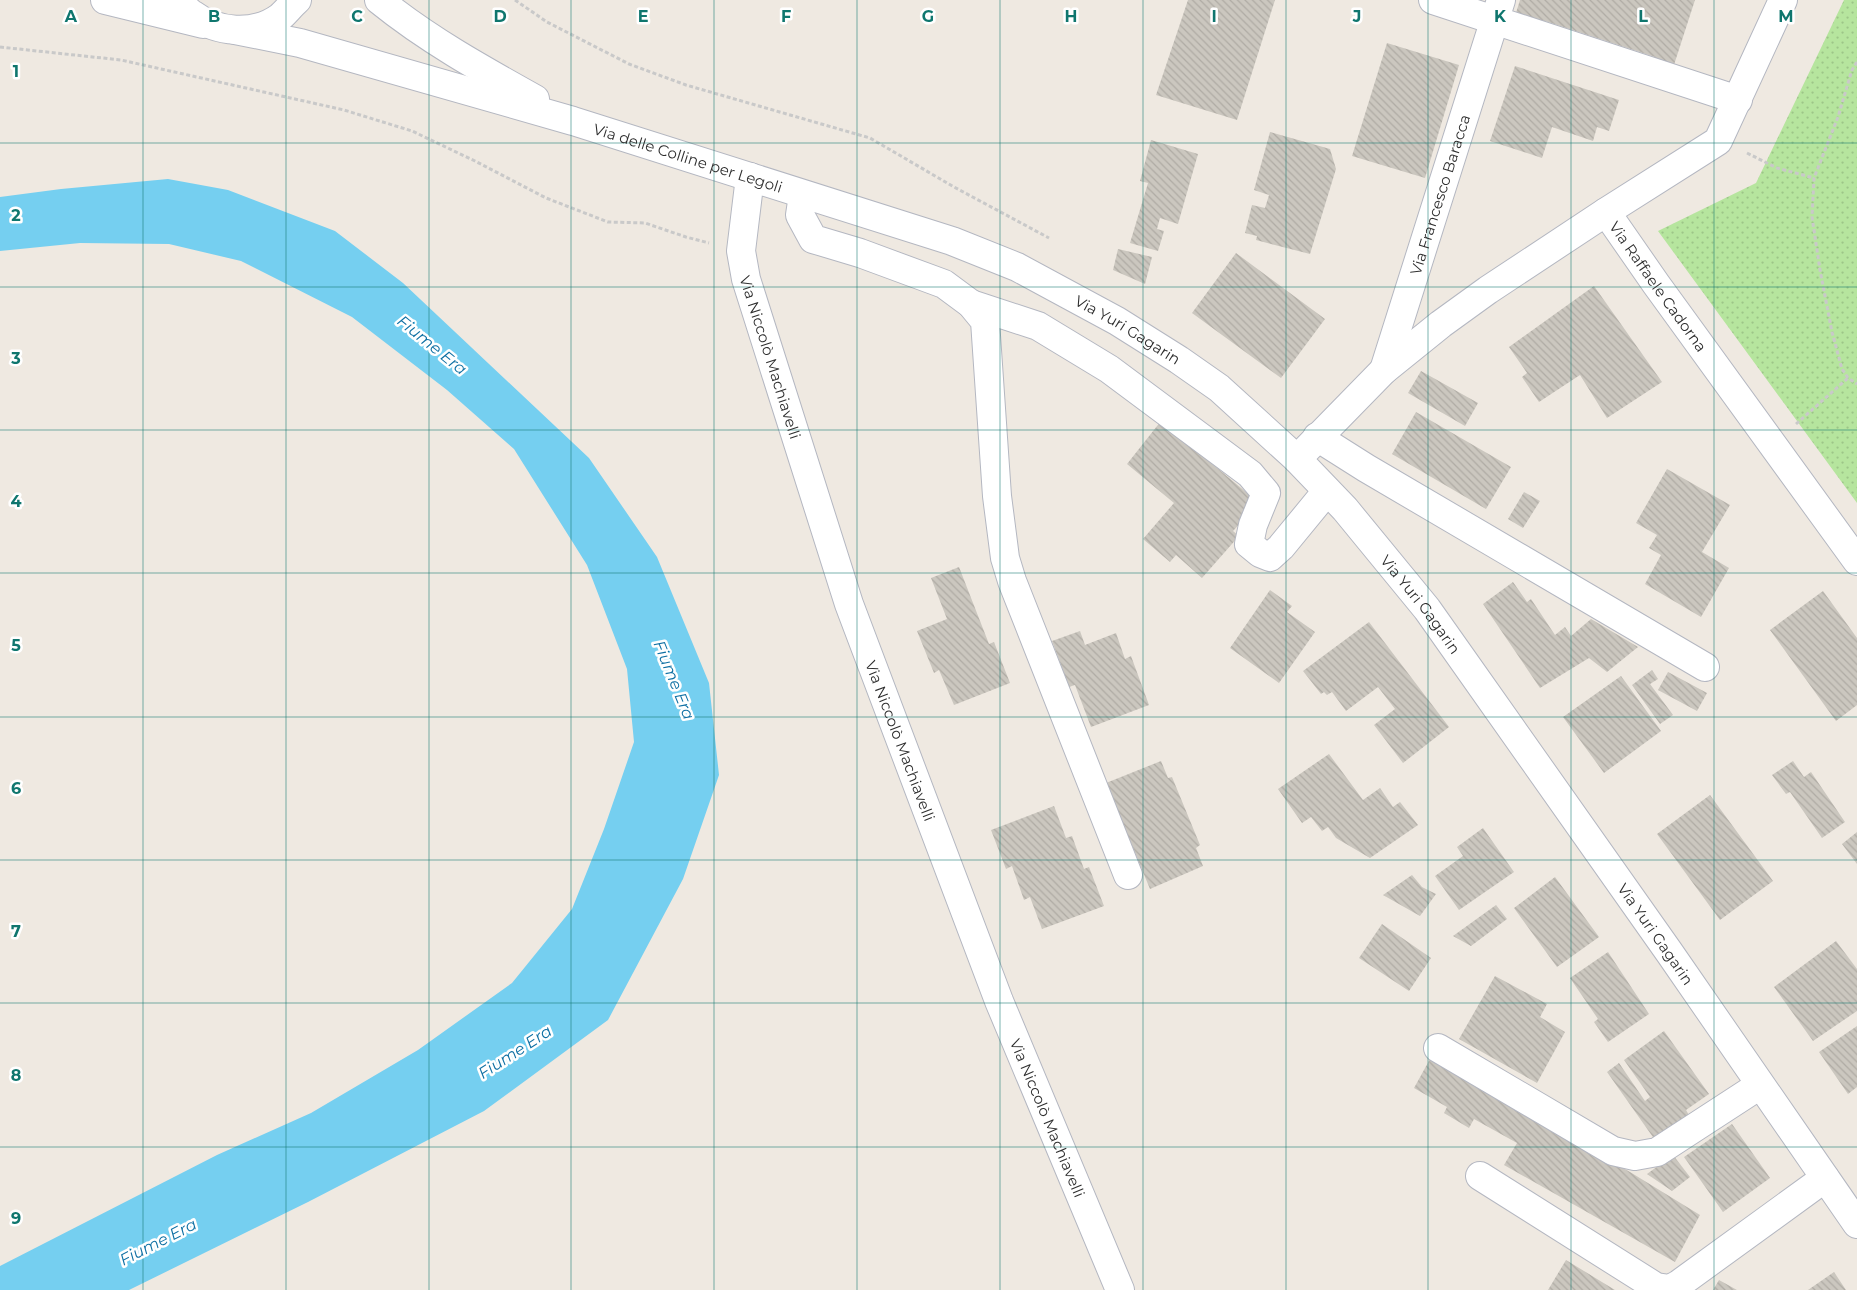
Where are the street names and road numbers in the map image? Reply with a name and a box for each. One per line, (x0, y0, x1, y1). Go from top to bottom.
street label: Via Francesco Baracca (1405, 112, 1474, 277)
street label: Via delle Colline per Legoli (591, 119, 785, 196)
street label: Via Raffaele Cadorna (1606, 217, 1711, 355)
street label: Via Niccolò Machiavelli (736, 273, 806, 441)
street label: Via Yuri Gagarin (1072, 291, 1184, 368)
street label: Via Yuri Gagarin (1377, 551, 1465, 657)
street label: Via Niccolò Machiavelli (862, 658, 940, 824)
street label: Via Yuri Gagarin (1614, 879, 1698, 988)
street label: Via Niccolò Machiavelli (1006, 1036, 1090, 1200)

